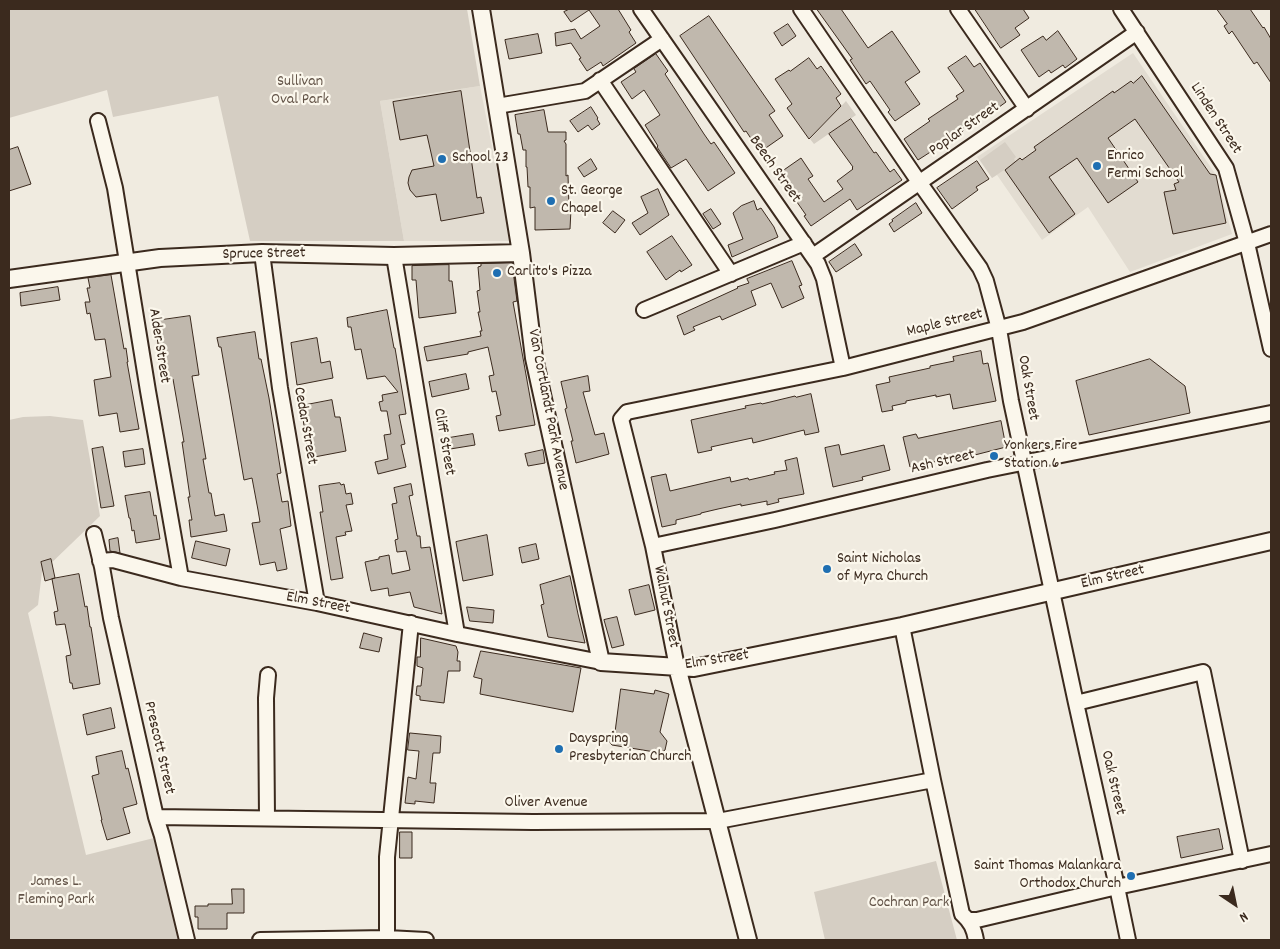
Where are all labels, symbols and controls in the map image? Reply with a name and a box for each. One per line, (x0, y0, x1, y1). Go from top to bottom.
park label: Sullivan Oval Park (271, 73, 329, 111)
street label: Linden Street (1185, 80, 1245, 158)
street label: Poplar Street (926, 99, 1004, 161)
street label: Beech Street (744, 133, 804, 207)
place label: Enrico Fermi School (1107, 147, 1184, 185)
place label: School 23 (452, 149, 509, 169)
marker: School 23 (436, 153, 448, 165)
marker: Enrico Fermi School (1091, 160, 1103, 172)
place label: St. George Chapel (561, 182, 623, 220)
marker: St. George Chapel (545, 195, 557, 207)
street label: Spruce Street (222, 245, 306, 265)
place label: Carlito's Pizza (507, 263, 592, 283)
marker: Carlito's Pizza (491, 267, 503, 279)
street label: Maple Street (905, 305, 985, 343)
street label: Alder Street (143, 307, 173, 385)
street label: Van Cortlandt Park Avenue (522, 328, 572, 492)
street label: Oak Street (1012, 354, 1042, 422)
street label: Cedar Street (288, 386, 320, 466)
street label: Cliff Street (428, 407, 458, 477)
place label: Yonkers Fire Station 6 (1004, 437, 1077, 475)
street label: Ash Street (909, 446, 977, 480)
marker: Yonkers Fire Station 6 (988, 450, 1000, 462)
place label: Saint Nicholas of Myra Church (837, 550, 928, 588)
street label: Elm Street (1079, 561, 1147, 595)
marker: Saint Nicholas of Myra Church (821, 563, 833, 575)
street label: Walnut Street (648, 564, 682, 650)
street label: Elm Street (284, 588, 352, 620)
street label: Elm Street (684, 646, 750, 676)
street label: Prescott Street (138, 700, 178, 796)
place label: Dayspring Presbyterian Church (569, 730, 692, 768)
marker: Dayspring Presbyterian Church (553, 743, 565, 755)
street label: Oak Street (1095, 749, 1129, 817)
street label: Oliver Avenue (504, 794, 588, 814)
place label: Saint Thomas Malankara Orthodox Church (974, 857, 1121, 895)
marker: Saint Thomas Malankara Orthodox Church (1125, 870, 1137, 882)
park label: James L. Fleming Park (17, 873, 95, 911)
north arrow (1210, 879, 1260, 929)
park label: Cochran Park (869, 894, 949, 914)
text: N (1235, 906, 1252, 927)

